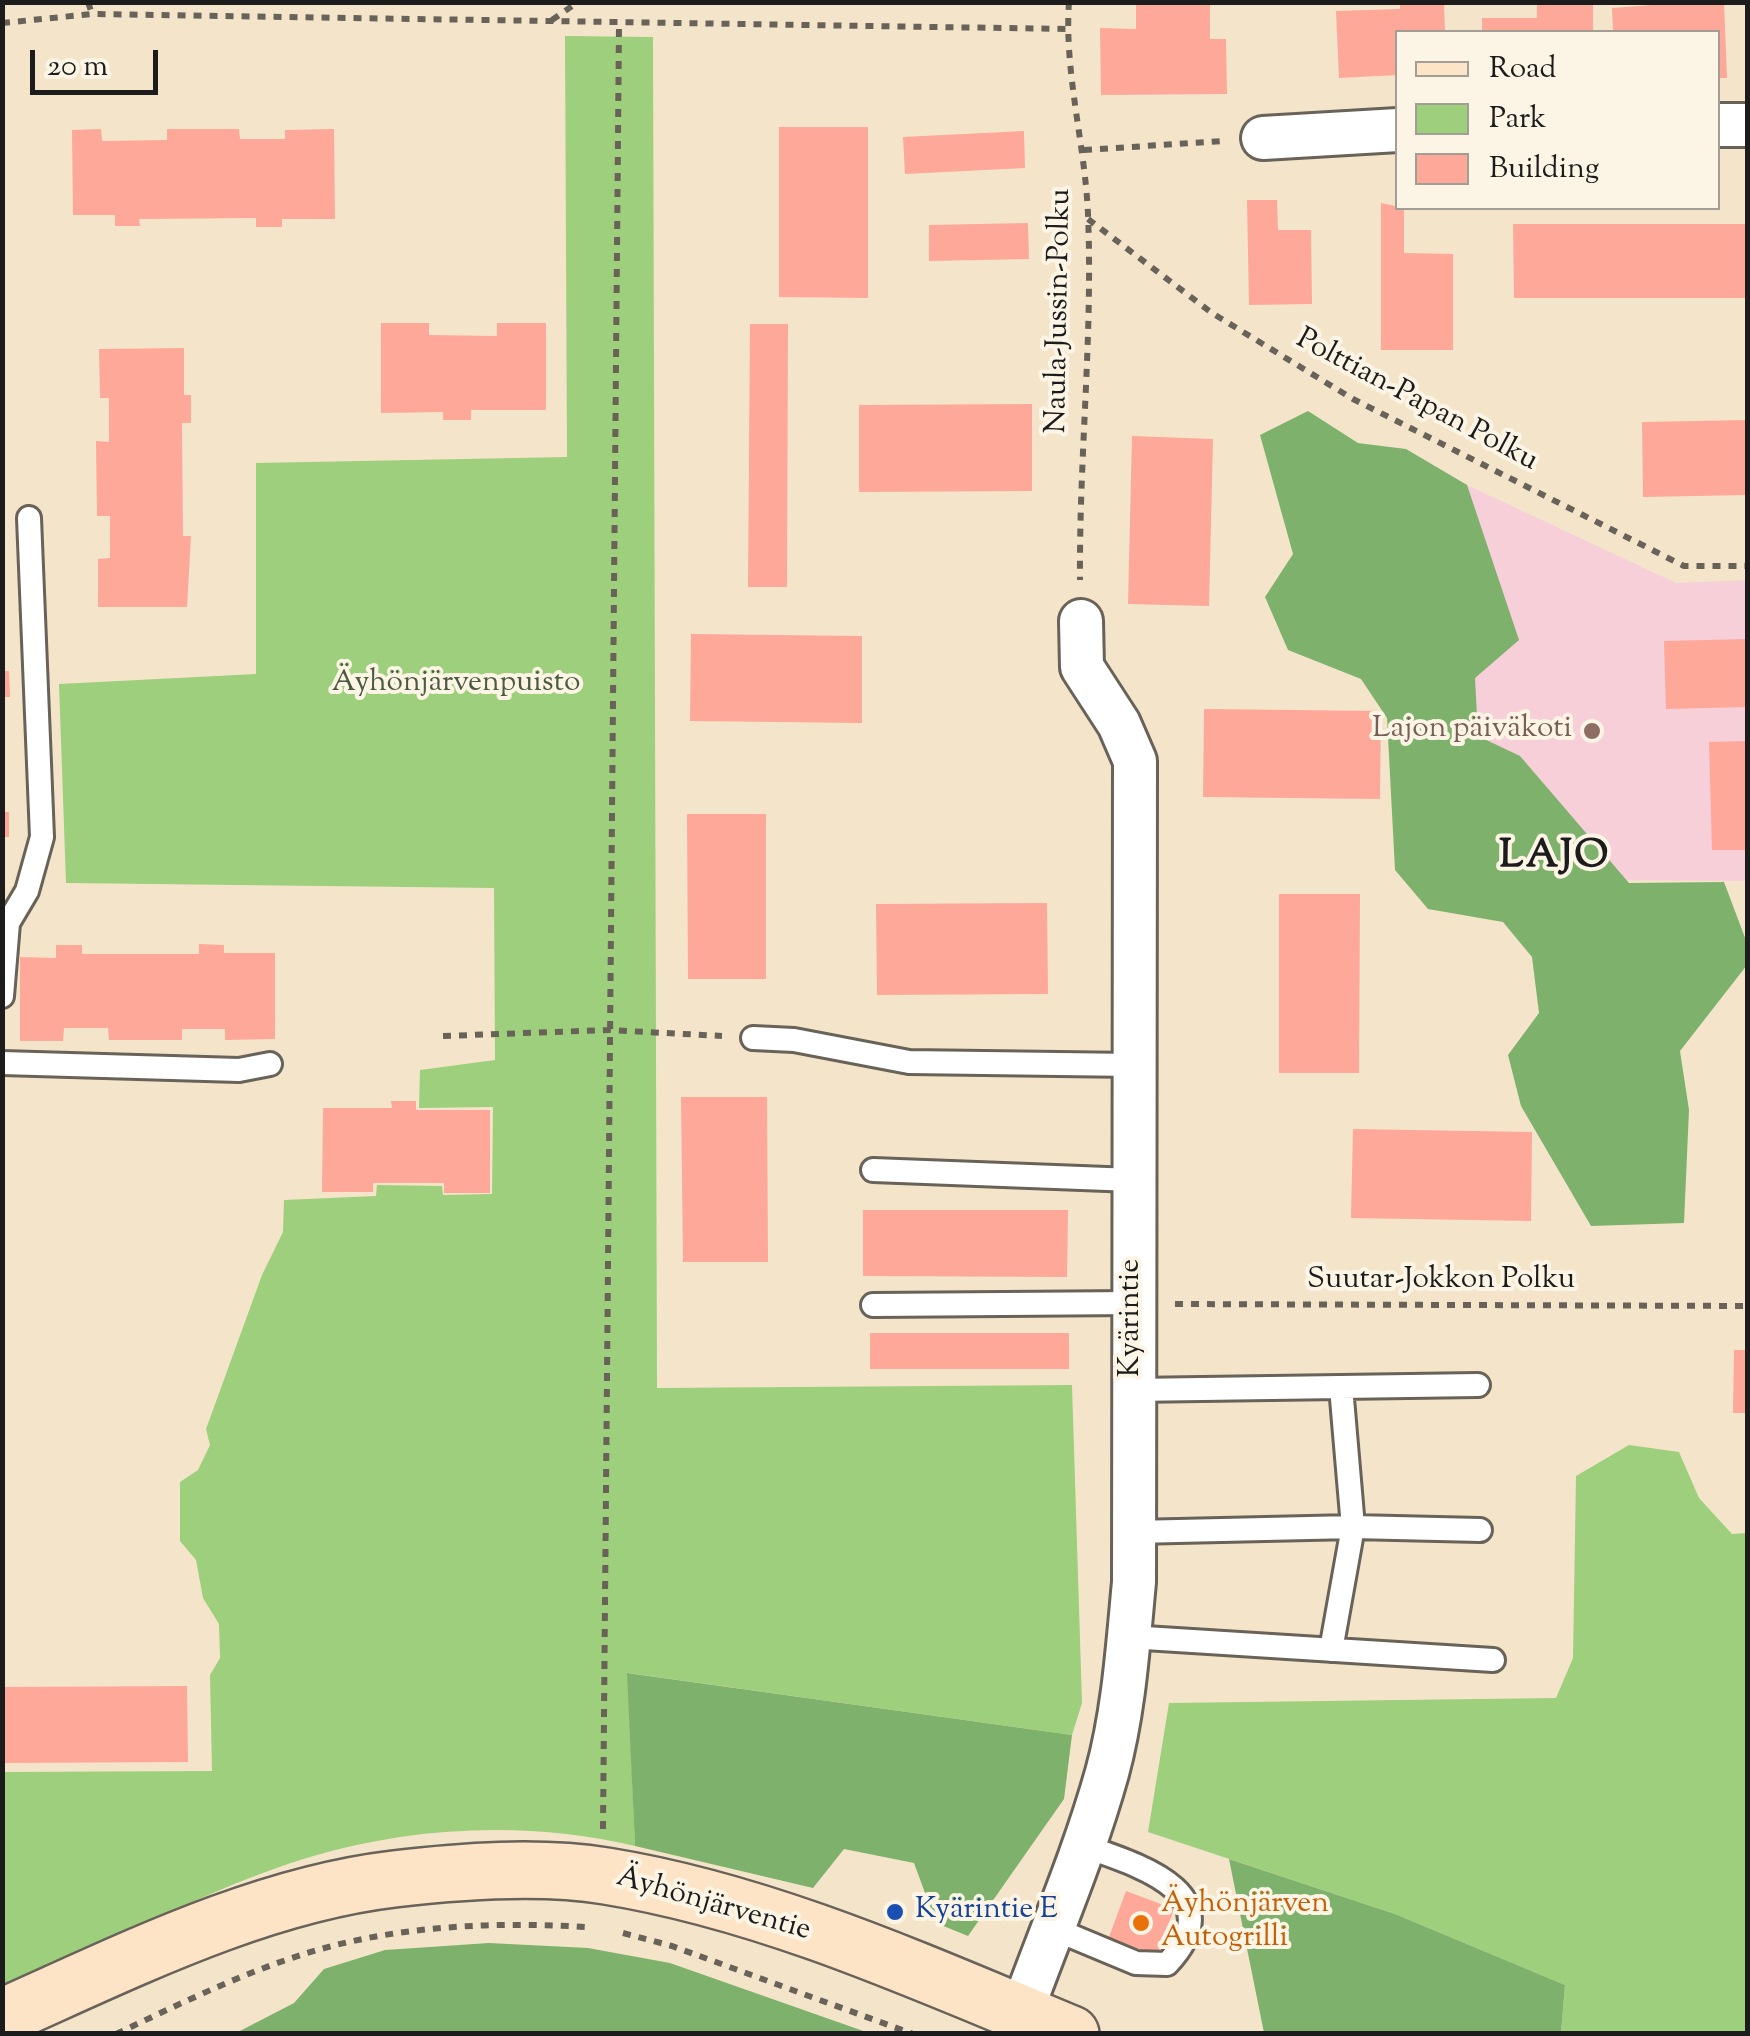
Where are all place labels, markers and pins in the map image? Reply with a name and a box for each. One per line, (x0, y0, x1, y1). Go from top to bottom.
place label: Lajon päiväkoti (1372, 713, 1572, 749)
marker: Lajon päiväkoti (1581, 720, 1603, 742)
place label: Äyhönjärven Autogrilli (1161, 1888, 1329, 1958)
place label: Kyärintie E (915, 1894, 1058, 1930)
marker: Kyärintie E (884, 1901, 906, 1923)
marker: Äyhönjärven Autogrilli (1130, 1912, 1152, 1934)

